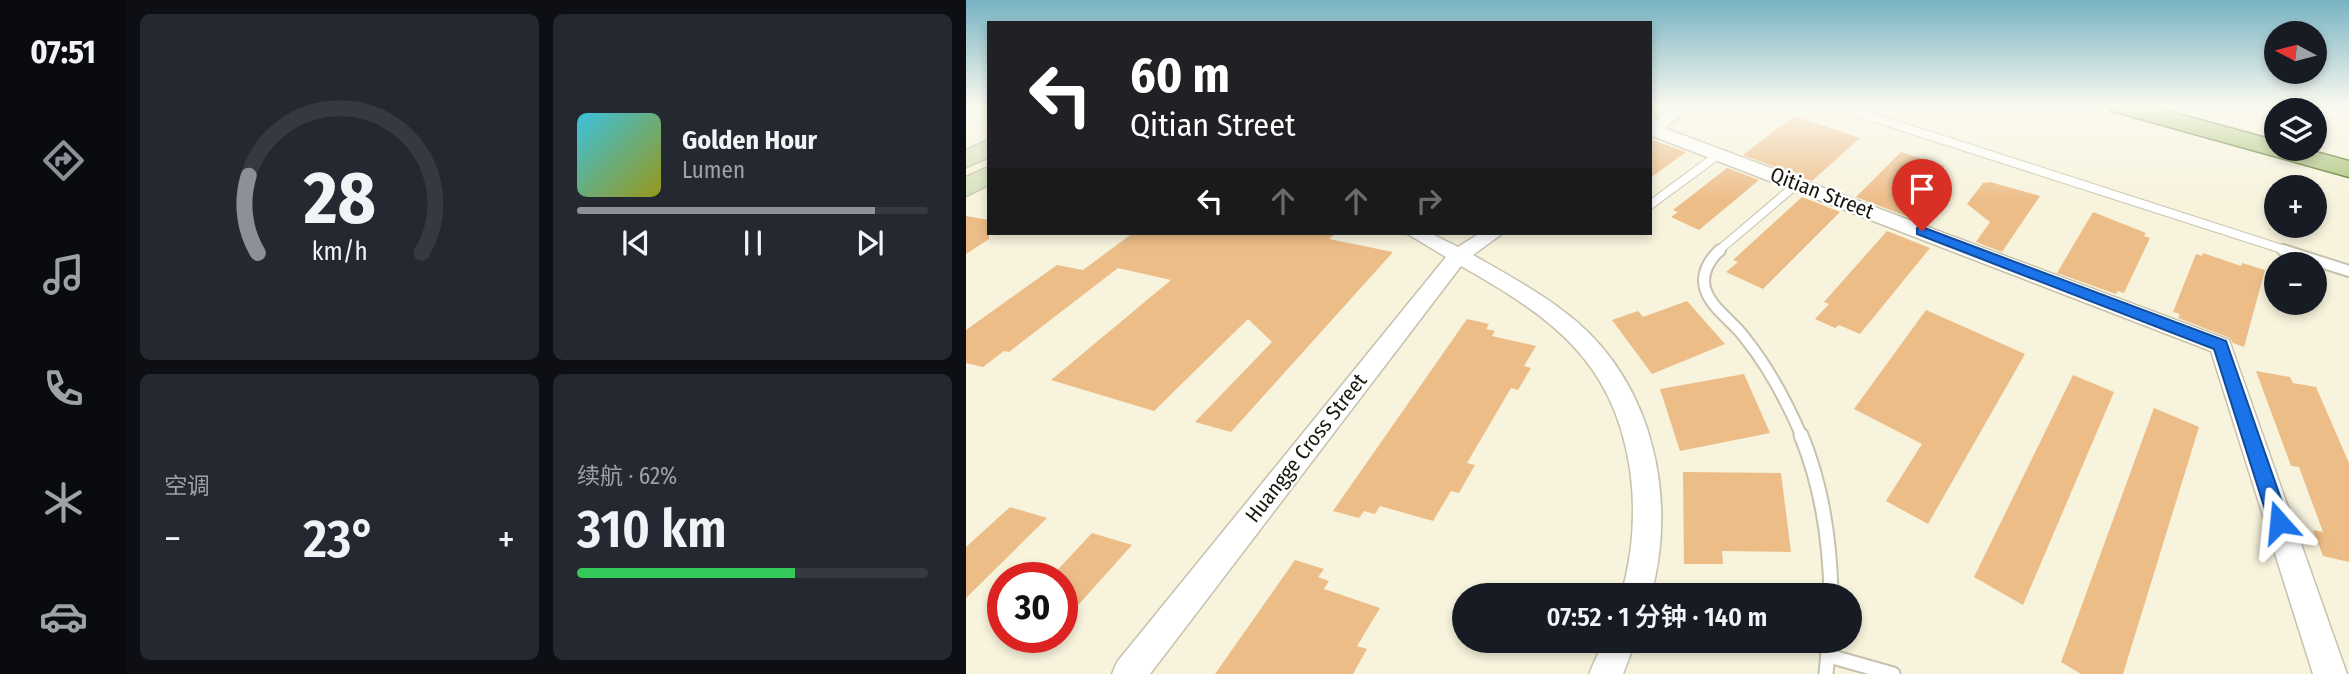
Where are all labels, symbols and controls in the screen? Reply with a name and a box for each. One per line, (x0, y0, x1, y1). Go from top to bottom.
north arrow (2264, 21, 2328, 84)
map controls (2264, 21, 2327, 315)
text: 07:51 (30, 33, 96, 71)
text: 60 m (1130, 46, 1230, 105)
icon: left (1015, 49, 1106, 140)
button: layers (2264, 98, 2327, 161)
text: Qitian Street (1130, 106, 1295, 144)
text: Golden Hour (682, 125, 817, 156)
icon: directions (39, 136, 88, 185)
text: 28 (302, 156, 376, 243)
text: Lumen (682, 156, 745, 184)
pin (1892, 159, 1952, 231)
street label: Qitian Street (1767, 161, 1877, 225)
icon: arrive (1903, 170, 1941, 208)
button: + (2264, 175, 2327, 238)
icon: left (1191, 182, 1229, 220)
icon: ahead (1264, 182, 1302, 220)
icon: ahead (1337, 182, 1375, 220)
icon: right (1410, 182, 1448, 220)
icon: previous (617, 224, 655, 262)
icon: pause (734, 224, 772, 262)
icon: next (851, 224, 889, 262)
text: km/h (312, 237, 367, 267)
icon: music (39, 250, 88, 299)
button: − (2264, 252, 2327, 315)
icon: phone (39, 364, 88, 413)
street label: Huangge Cross Street (1240, 368, 1372, 528)
text: 续航 · 62% (577, 462, 677, 490)
text: 空调 (164, 472, 210, 500)
icon: climate (39, 478, 88, 527)
position arrow (2242, 485, 2316, 559)
text: 310 km (577, 498, 727, 561)
text: 23° (303, 508, 376, 571)
text: − (164, 516, 181, 562)
text: + (498, 516, 515, 562)
speed limit sign: 30 (987, 562, 1078, 653)
icon: car (39, 592, 88, 641)
text: 07:52 · 1 分钟 · 140 m (1547, 602, 1767, 633)

